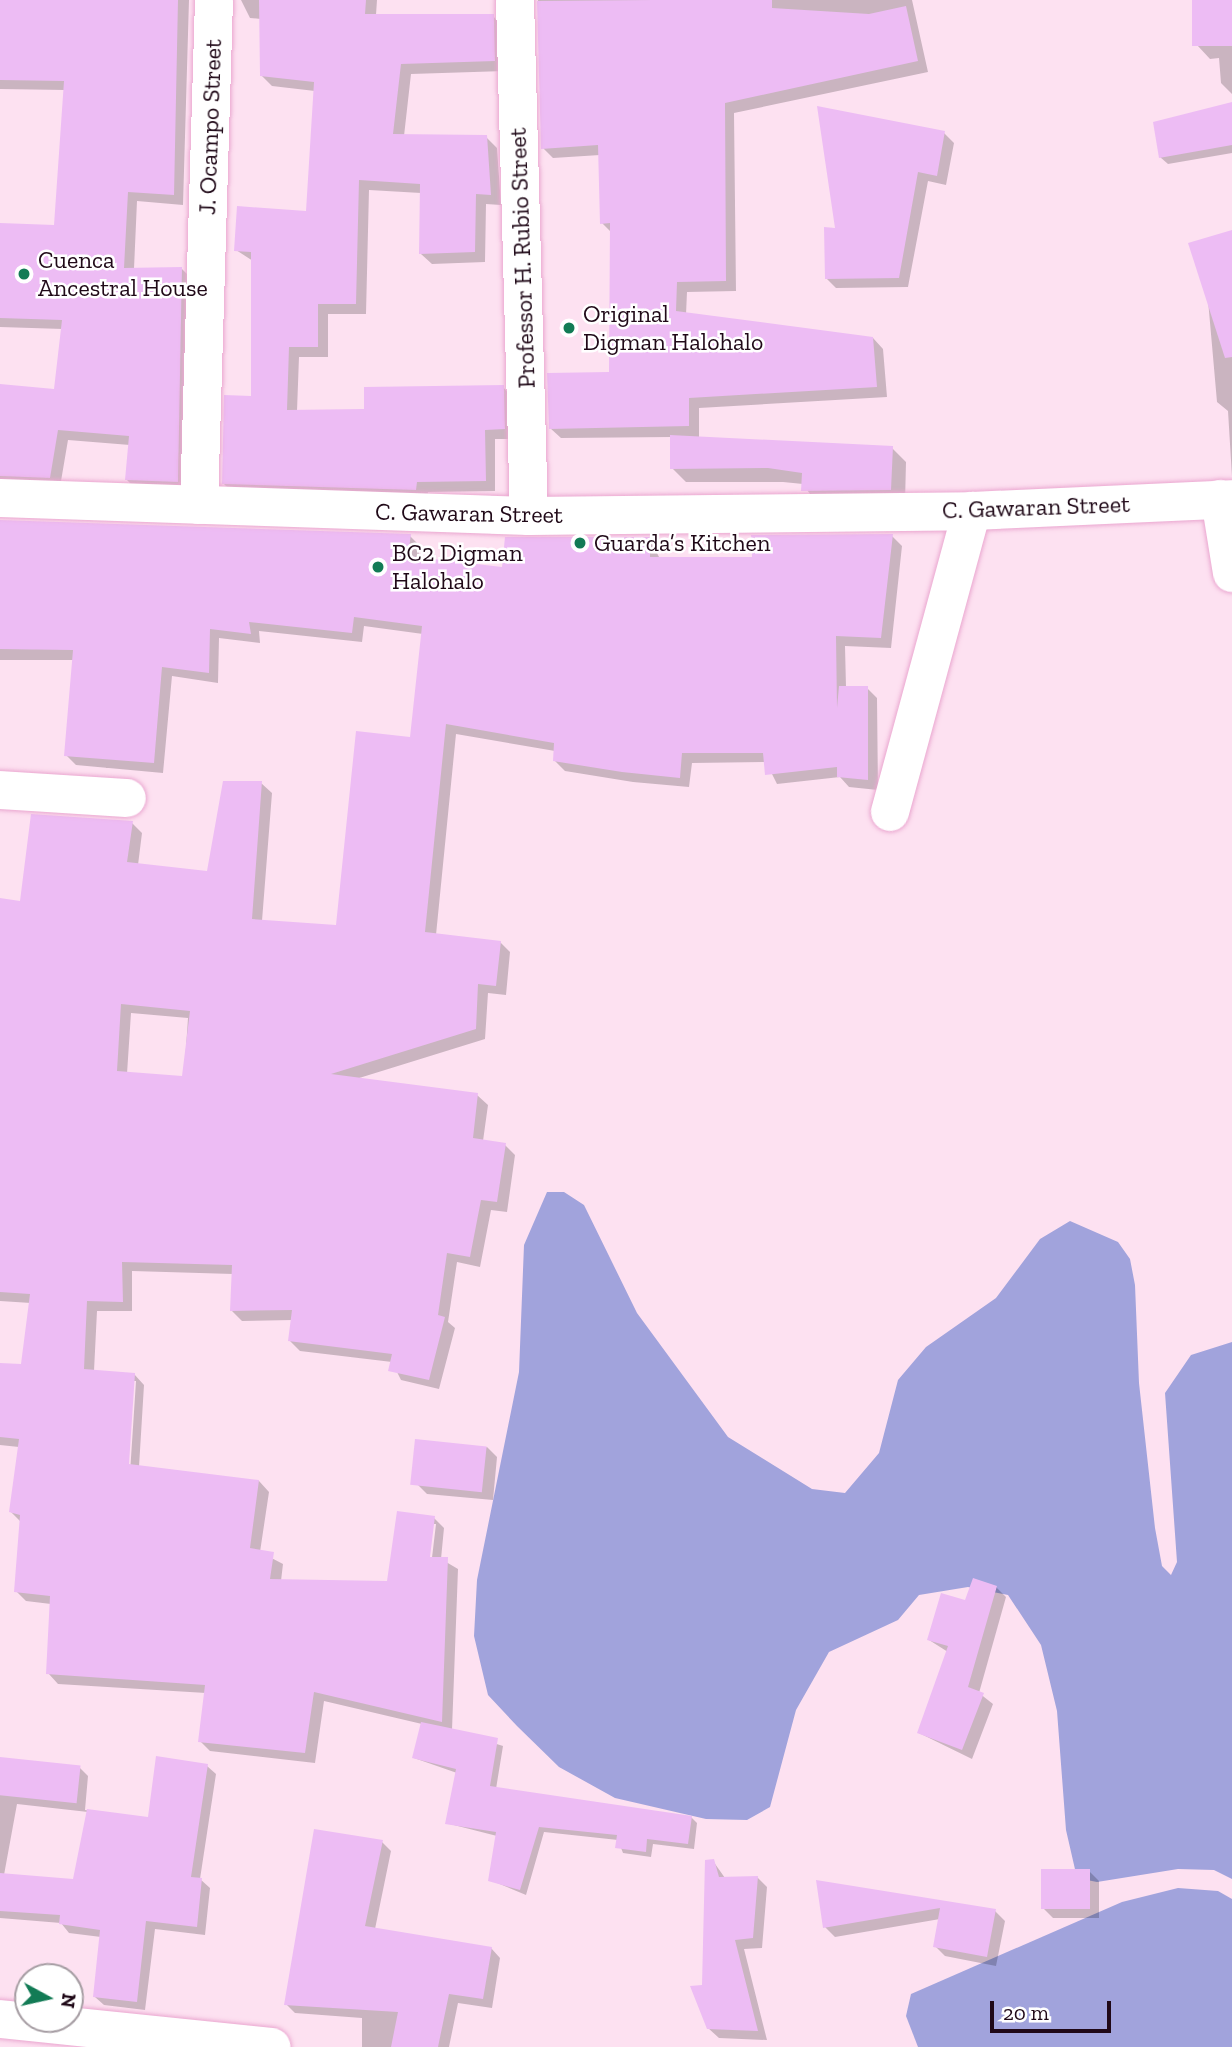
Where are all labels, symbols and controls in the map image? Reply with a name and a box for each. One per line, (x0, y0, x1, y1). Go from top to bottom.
street label: J. Ocampo Street (193, 39, 227, 215)
street label: Professor H. Rubio Street (503, 127, 541, 389)
place label: Cuenca Ancestral House (38, 246, 208, 302)
marker: Cuenca Ancestral House (16, 266, 32, 282)
place label: Original Digman Halohalo (583, 300, 763, 356)
marker: Original Digman Halohalo (561, 320, 577, 336)
street label: C. Gawaran Street (942, 489, 1130, 525)
street label: C. Gawaran Street (375, 497, 563, 529)
place label: Guarda’s Kitchen (594, 529, 771, 557)
marker: Guarda’s Kitchen (572, 535, 588, 551)
place label: BC2 Digman Halohalo (392, 539, 523, 595)
marker: BC2 Digman Halohalo (370, 559, 386, 575)
north arrow (14, 1963, 84, 2033)
scale bar (994, 1988, 1115, 2032)
text: N (56, 1992, 81, 2009)
text: 20 m (1003, 2000, 1049, 2025)

